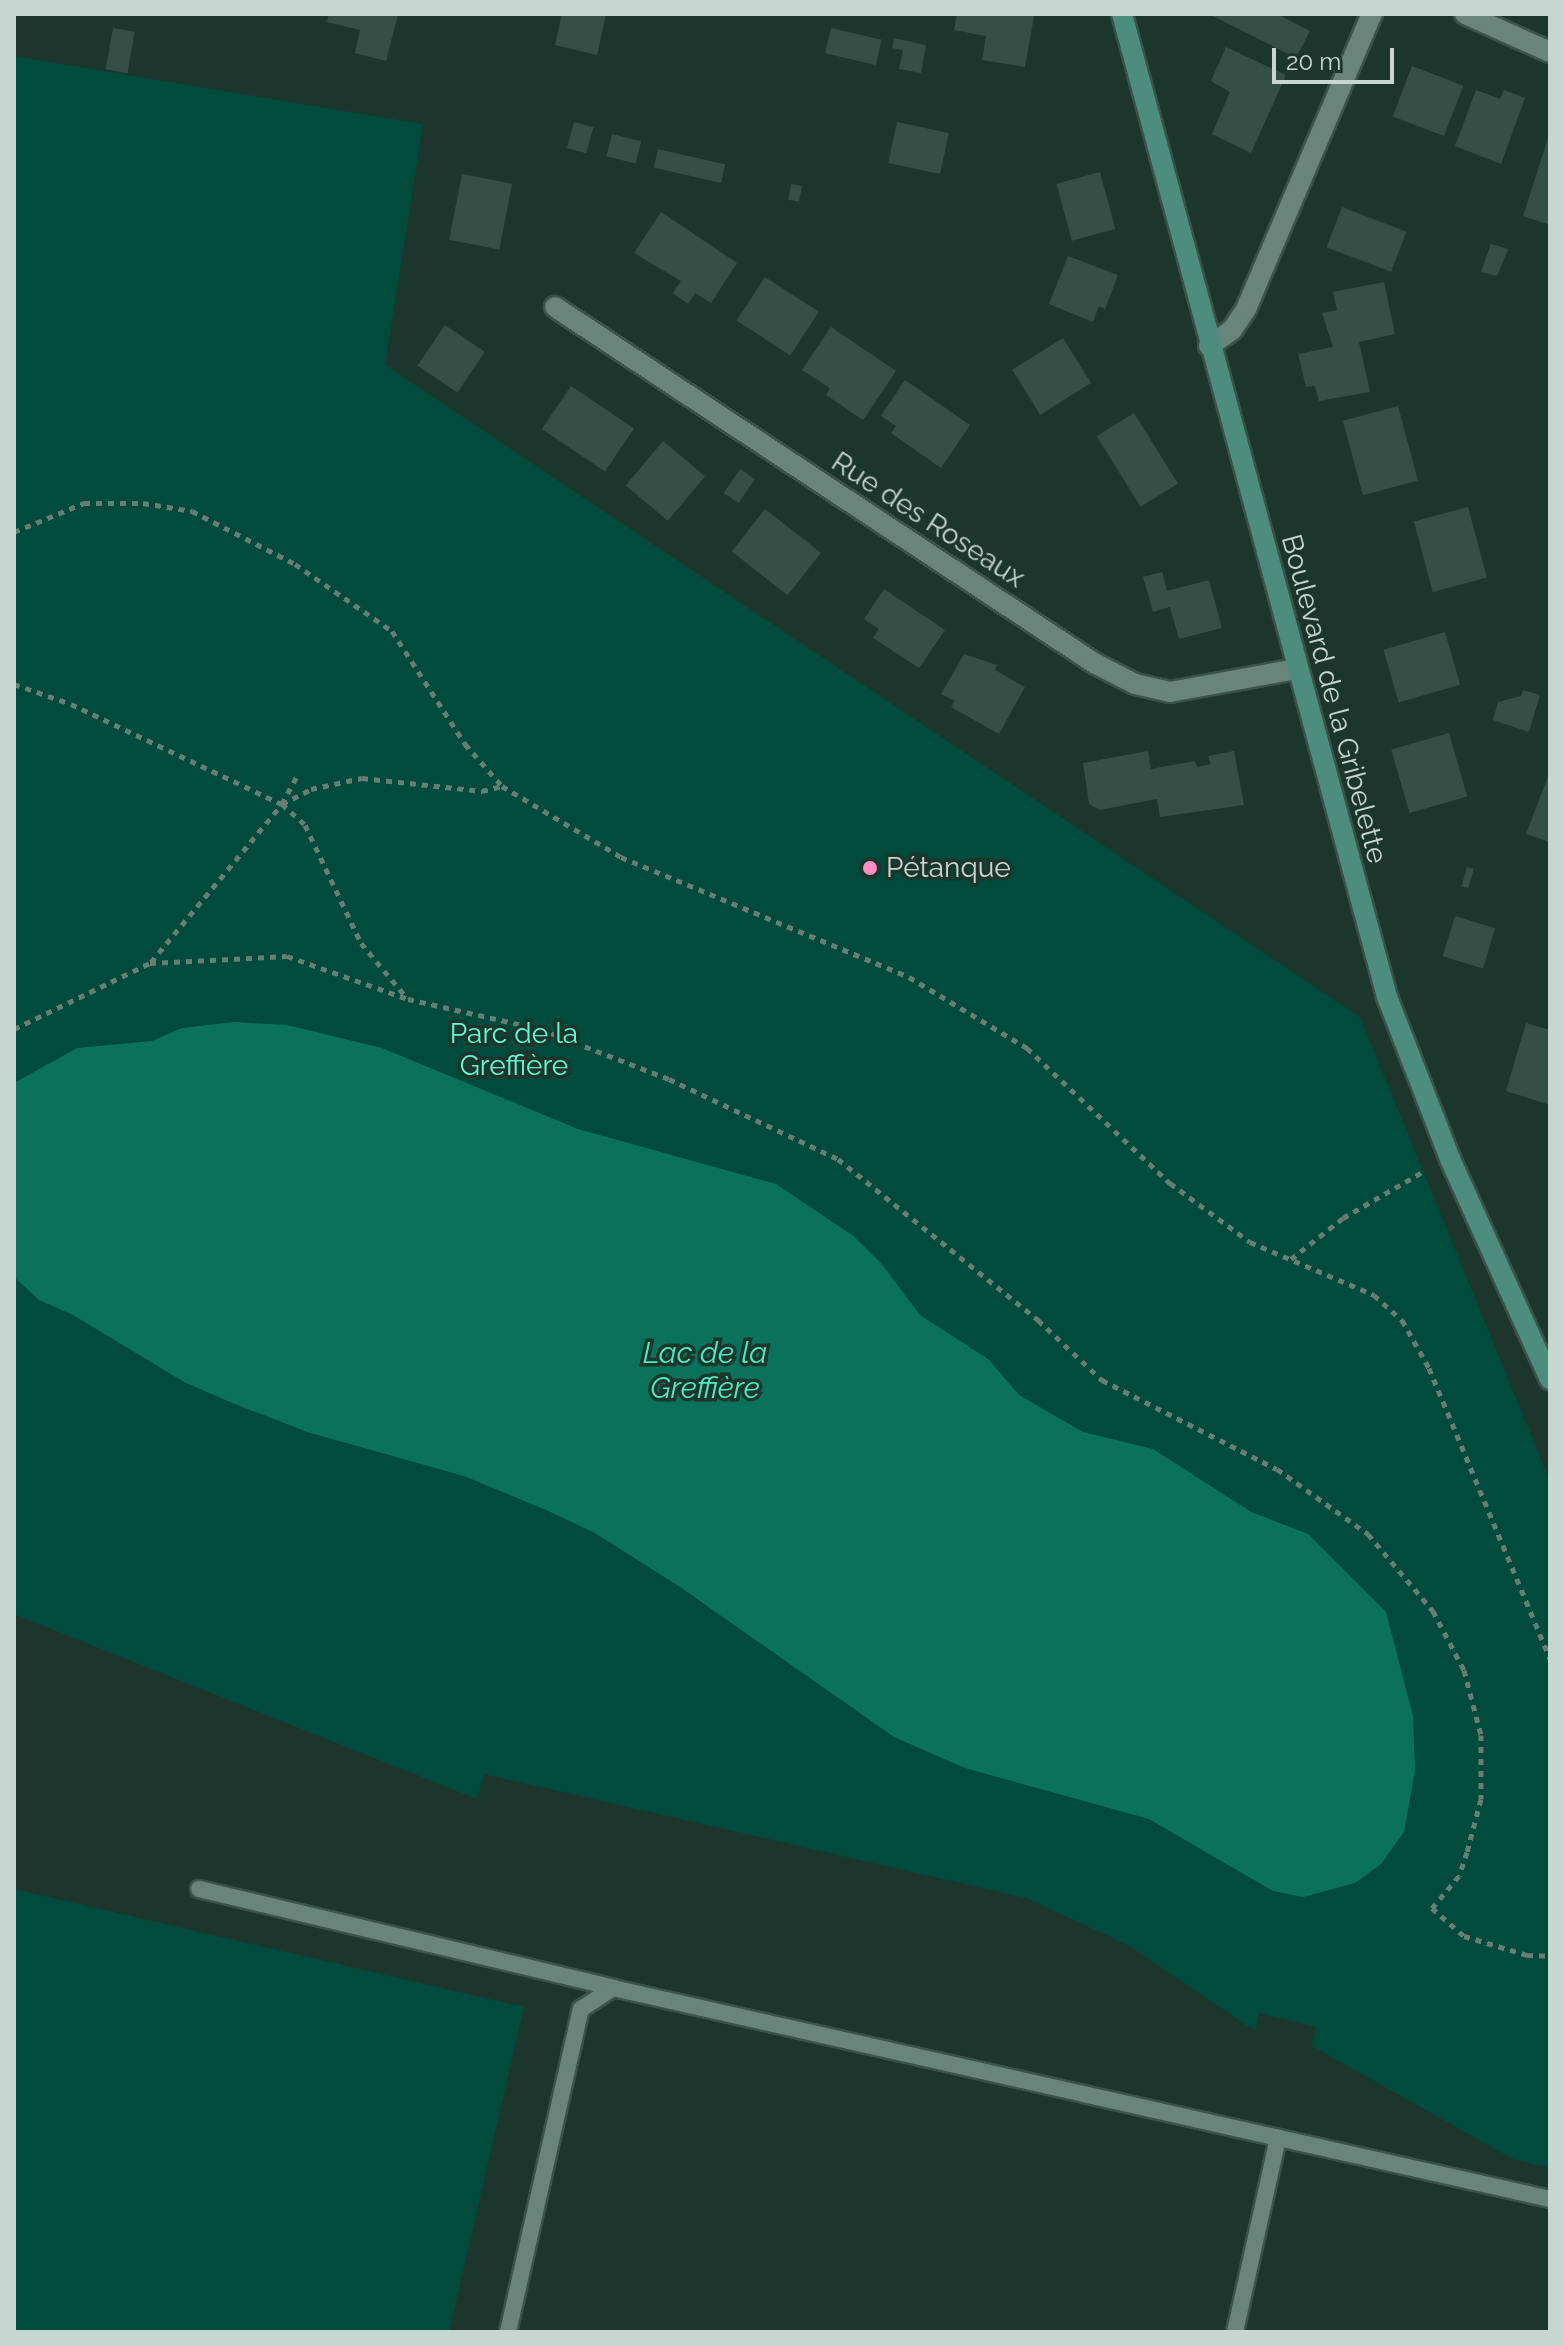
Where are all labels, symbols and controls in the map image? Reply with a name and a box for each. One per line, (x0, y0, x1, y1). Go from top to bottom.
scale bar (1276, 32, 1398, 82)
text: 20 m (1286, 47, 1341, 76)
street label: Rue des Roseaux (825, 445, 1031, 595)
street label: Boulevard de la Gribelette (1274, 531, 1394, 867)
place label: Pétanque (886, 851, 1011, 885)
marker: Pétanque (861, 859, 879, 877)
park label: Parc de la Greffière (450, 1017, 578, 1083)
water label: Lac de la Greffière (643, 1335, 767, 1406)

